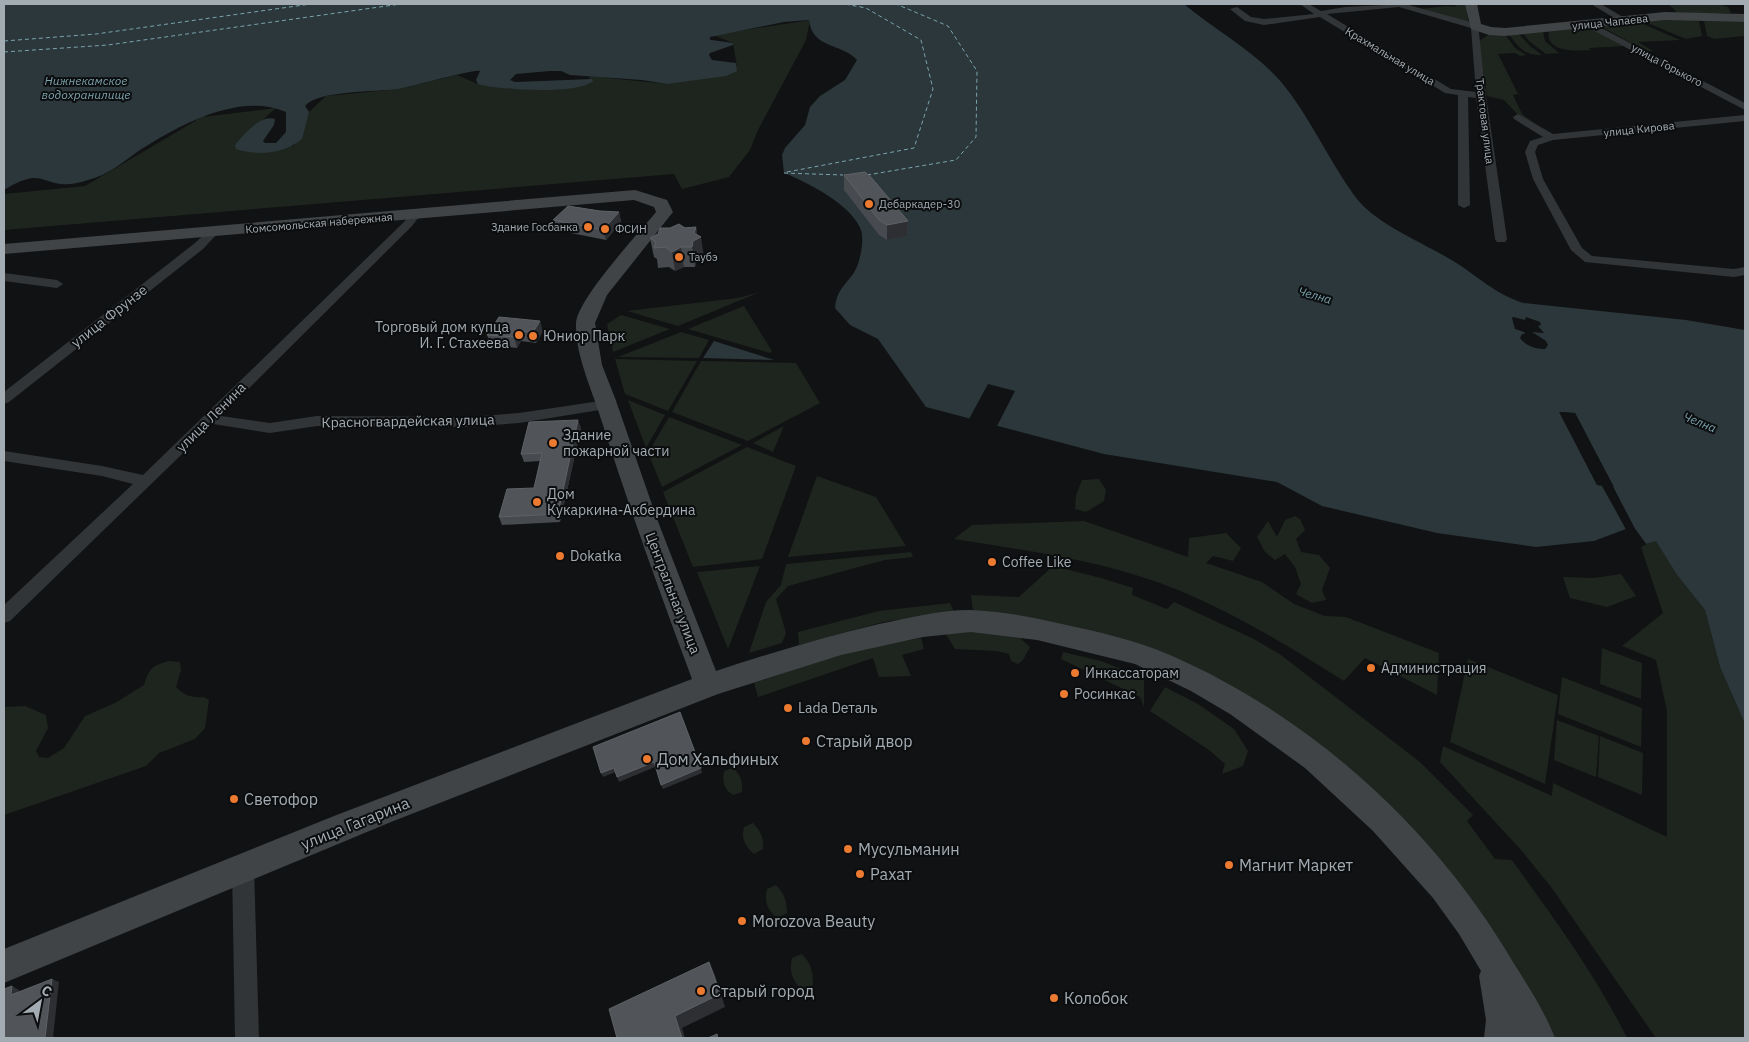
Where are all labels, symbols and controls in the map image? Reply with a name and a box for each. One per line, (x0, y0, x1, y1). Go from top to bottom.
street label: улица Чапаева (1571, 11, 1649, 33)
street label: Крахмальная улица (1343, 24, 1437, 88)
street label: улица Горького (1629, 40, 1705, 90)
water label: Нижнекамское водохранилище (42, 73, 130, 102)
street label: Трактовая улица (1473, 77, 1497, 165)
street label: улица Кирова (1603, 118, 1675, 140)
place label: Дебаркадер-30 (879, 197, 960, 211)
marker: Дебаркадер-30 (863, 198, 875, 210)
street label: Комсомольская набережная (245, 210, 393, 236)
place label: Здание Госбанка (491, 220, 578, 234)
marker: Здание Госбанка (582, 221, 594, 233)
place label: ФСИН (615, 222, 647, 236)
marker: ФСИН (599, 223, 611, 235)
place label: Таубэ (689, 250, 718, 264)
marker: Таубэ (673, 251, 685, 263)
street label: улица Фрунзе (67, 280, 151, 351)
water label: Челна (1297, 283, 1333, 307)
place label: Торговый дом купца И. Г. Стахеева (375, 318, 510, 352)
place label: Юниор Парк (543, 327, 625, 345)
marker: Торговый дом купца И. Г. Стахеева (513, 329, 525, 341)
marker: Юниор Парк (527, 330, 539, 342)
street label: улица Ленина (172, 378, 250, 456)
water label: Челна (1681, 409, 1719, 435)
street label: Красногвардейская улица (321, 410, 495, 432)
place label: Здание пожарной части (563, 426, 669, 460)
marker: Здание пожарной части (547, 437, 559, 449)
place label: Дом Кукаркина-Акбердина (547, 485, 696, 519)
marker: Дом Кукаркина-Акбердина (531, 496, 543, 508)
street label: Центральная улица (642, 530, 705, 657)
place label: Dokatka (570, 547, 622, 565)
marker: Dokatka (554, 550, 566, 562)
place label: Coffee Like (1002, 553, 1072, 571)
marker: Coffee Like (986, 556, 998, 568)
place label: Администрация (1381, 659, 1486, 677)
marker: Администрация (1365, 662, 1377, 674)
place label: Инкассаторам (1085, 664, 1179, 682)
marker: Инкассаторам (1069, 667, 1081, 679)
place label: Росинкас (1074, 685, 1136, 703)
marker: Росинкас (1058, 688, 1070, 700)
place label: Lada Dеталь (798, 699, 878, 717)
marker: Lada Dеталь (782, 702, 794, 714)
place label: Старый двор (816, 731, 913, 751)
marker: Старый двор (800, 735, 812, 747)
place label: Дом Хальфиных (657, 749, 779, 769)
marker: Дом Хальфиных (641, 753, 653, 765)
place label: Светофор (244, 789, 318, 809)
street label: улица Гагарина (298, 792, 413, 854)
marker: Светофор (228, 793, 240, 805)
place label: Мусульманин (858, 839, 960, 859)
marker: Мусульманин (842, 843, 854, 855)
place label: Магнит Маркет (1239, 855, 1354, 875)
marker: Магнит Маркет (1223, 859, 1235, 871)
place label: Рахат (870, 864, 912, 884)
marker: Рахат (854, 868, 866, 880)
place label: Morozova Beauty (752, 911, 875, 931)
marker: Morozova Beauty (736, 915, 748, 927)
north arrow (15, 977, 65, 1027)
text: С (38, 981, 56, 1001)
place label: Старый город (711, 981, 815, 1001)
marker: Старый город (695, 985, 707, 997)
place label: Колобок (1064, 988, 1128, 1008)
marker: Колобок (1048, 992, 1060, 1004)

